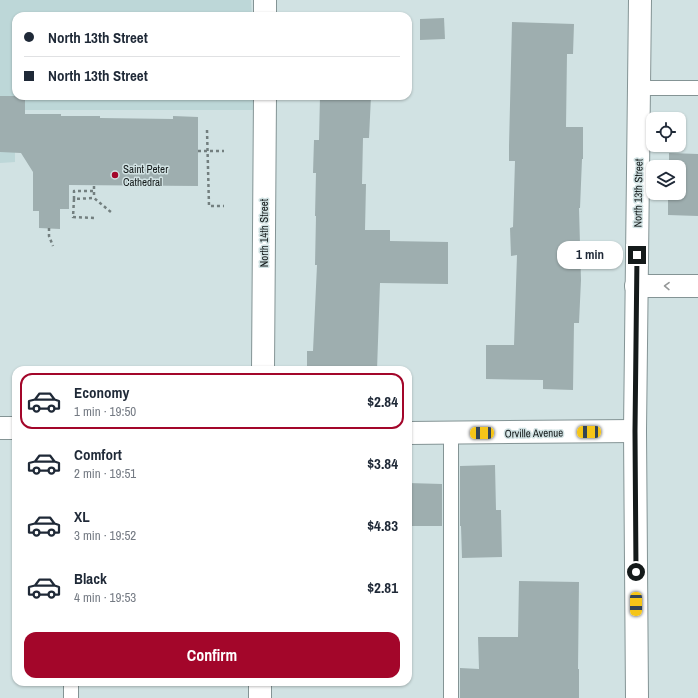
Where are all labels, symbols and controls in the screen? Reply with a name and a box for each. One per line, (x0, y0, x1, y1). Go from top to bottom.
text: North 13th Street (48, 27, 148, 48)
text: North 13th Street (48, 65, 148, 86)
map controls (646, 112, 686, 200)
button: locate (646, 112, 686, 152)
street label: North 13th Street (630, 158, 646, 227)
button: layers (646, 160, 686, 200)
place label: Saint Peter Cathedral (123, 162, 168, 189)
marker: Saint Peter Cathedral (110, 170, 120, 180)
street label: North 14th Street (257, 198, 271, 267)
callout: 1 min (557, 241, 623, 269)
text: 1 min (576, 246, 604, 263)
route end (628, 246, 646, 264)
one-way arrow (664, 282, 670, 290)
text: Economy (74, 382, 129, 403)
icon: car (26, 383, 62, 419)
text: $2.84 (367, 391, 398, 412)
text: 1 min · 19:50 (74, 403, 136, 420)
street label: Orville Avenue (505, 425, 563, 441)
car (577, 426, 601, 438)
car (470, 427, 494, 439)
text: Comfort (74, 444, 122, 465)
icon: car (26, 445, 62, 481)
text: $3.84 (367, 453, 398, 474)
text: 2 min · 19:51 (74, 465, 136, 482)
text: XL (74, 506, 90, 527)
icon: car (26, 507, 62, 543)
text: $4.83 (367, 515, 398, 536)
text: 3 min · 19:52 (74, 527, 136, 544)
route start (627, 563, 645, 581)
text: Black (74, 568, 107, 589)
icon: car (26, 569, 62, 605)
text: $2.81 (367, 577, 398, 598)
text: 4 min · 19:53 (74, 589, 136, 606)
car (630, 592, 642, 616)
button: Confirm (24, 632, 400, 678)

